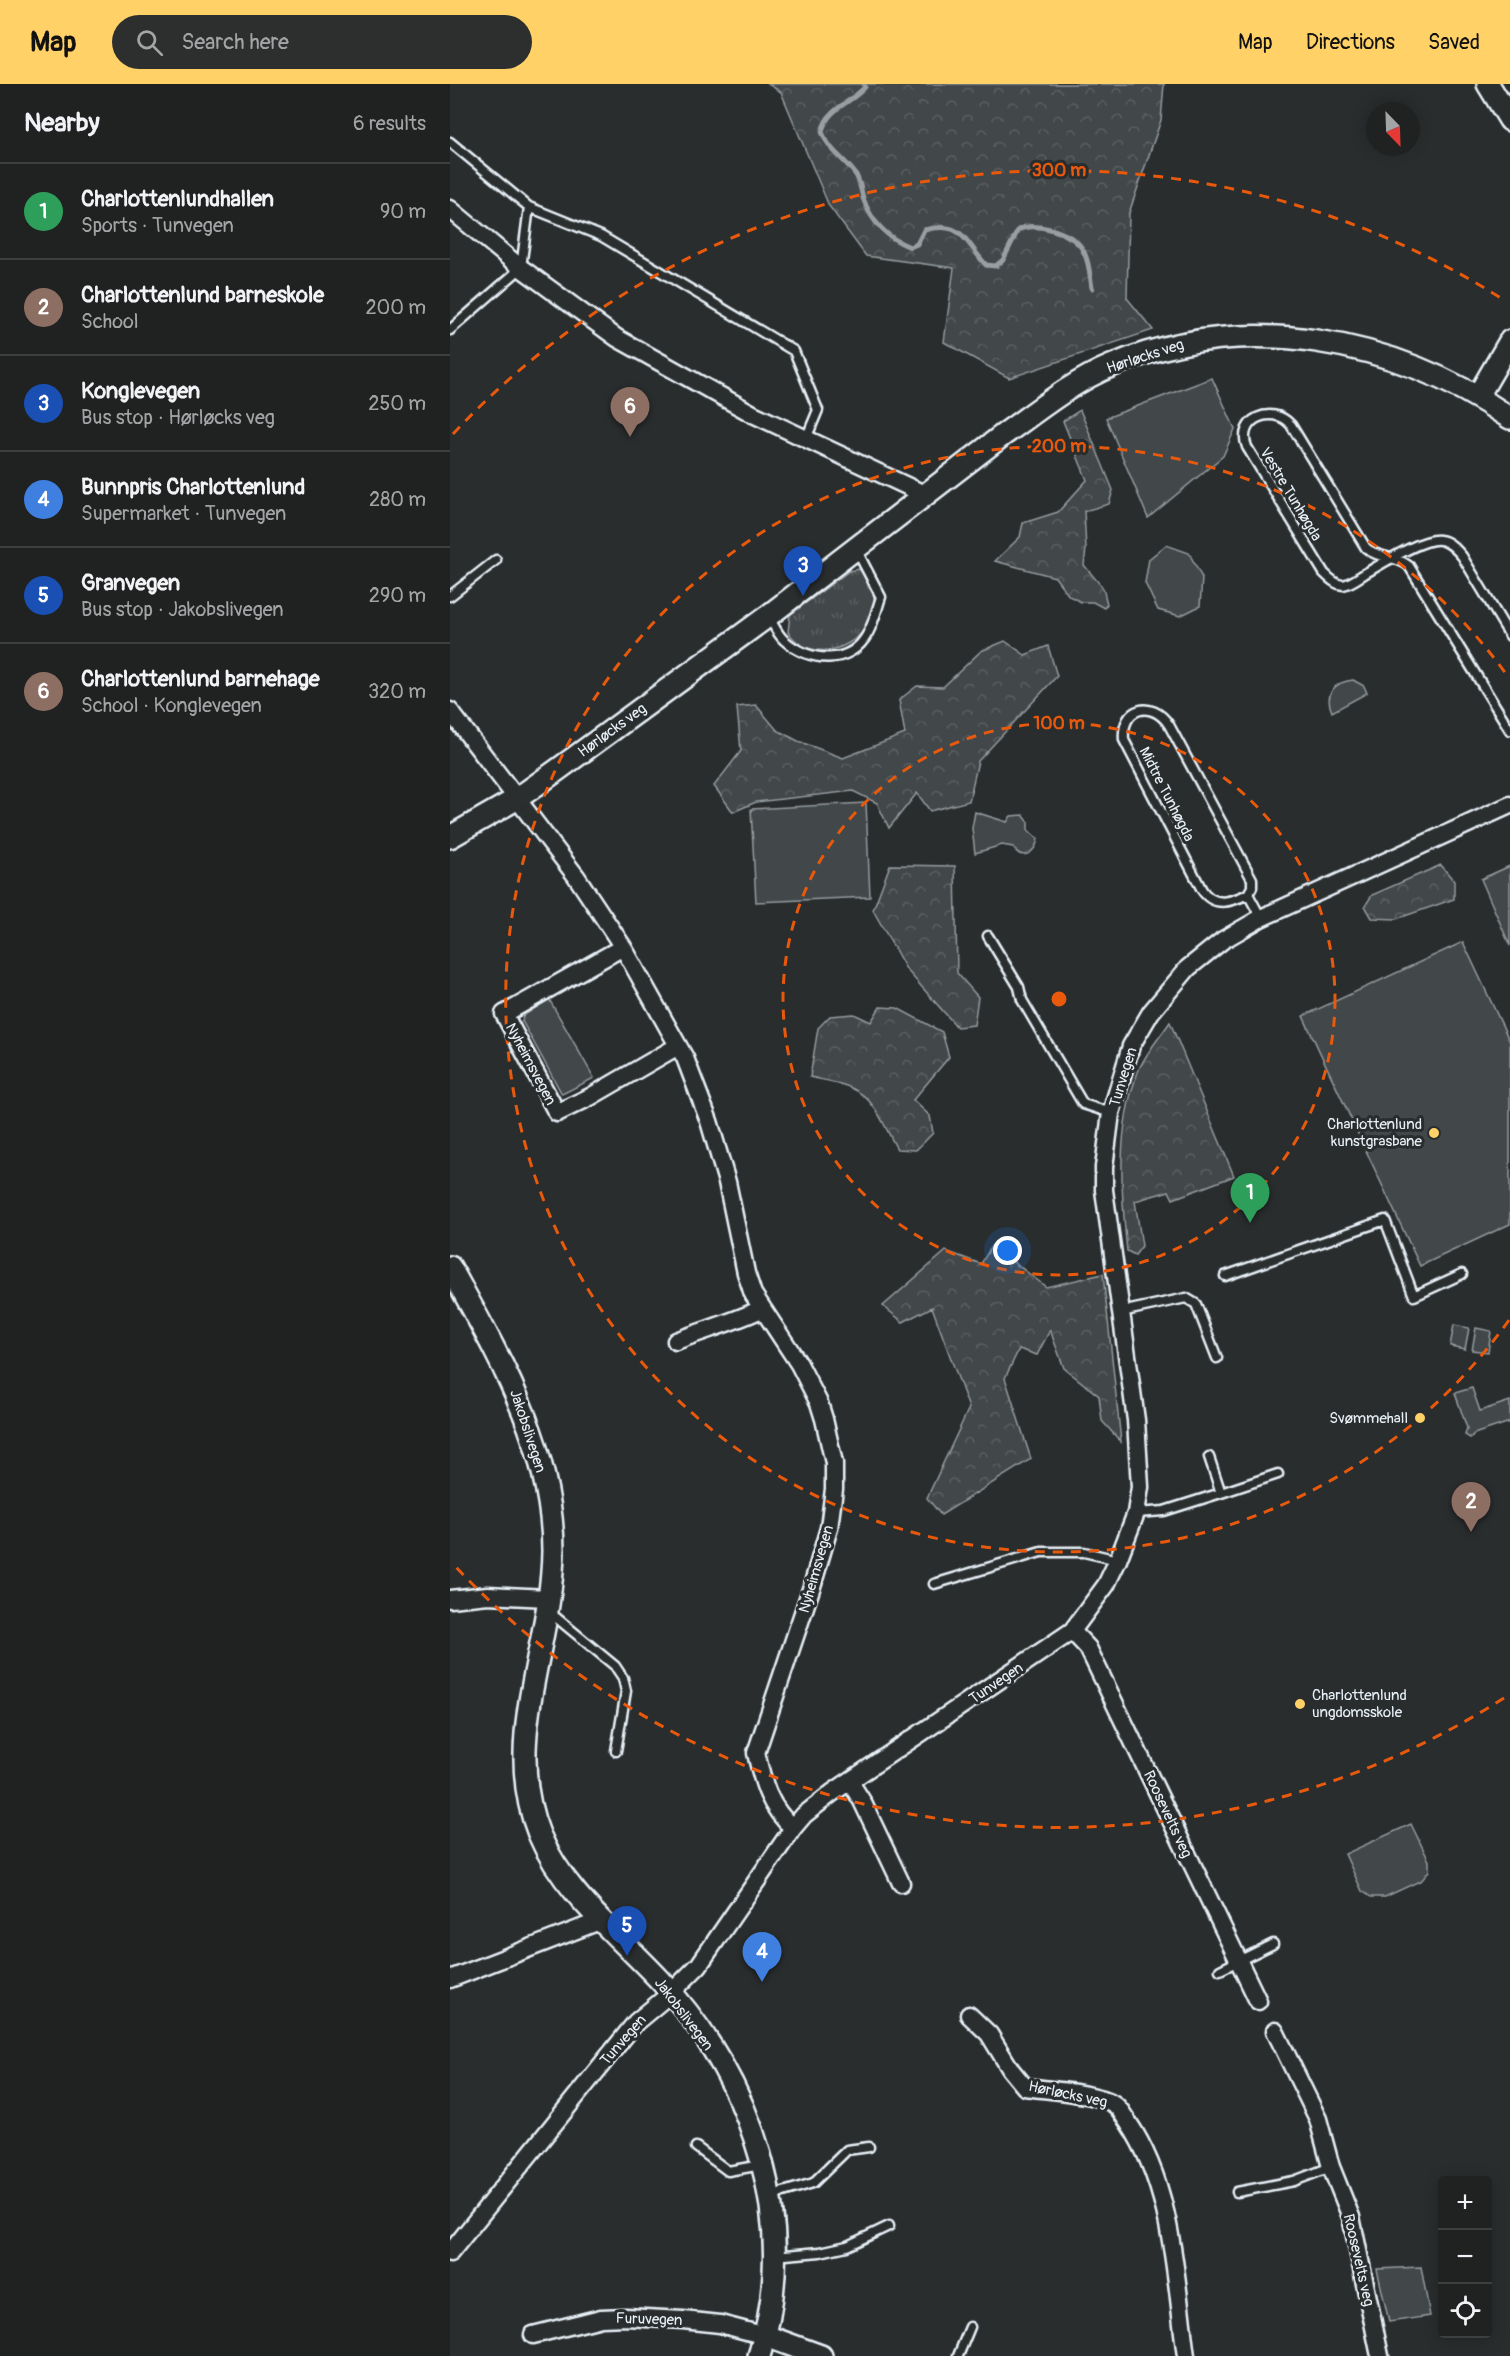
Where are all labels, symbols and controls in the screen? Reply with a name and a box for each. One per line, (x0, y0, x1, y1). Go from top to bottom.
search box (112, 15, 532, 69)
text: Map (30, 25, 76, 60)
icon: search (133, 26, 166, 59)
text: Search here (181, 28, 289, 56)
text: Map (1238, 29, 1273, 56)
text: Directions (1306, 29, 1395, 56)
text: Saved (1428, 29, 1480, 56)
north arrow (1366, 102, 1420, 156)
text: Nearby (24, 107, 100, 139)
text: 6 results (353, 111, 426, 136)
text: 300 m (1032, 159, 1086, 182)
text: Charlottenlundhallen (81, 185, 274, 213)
text: 1 (40, 199, 47, 224)
text: 90 m (380, 199, 426, 224)
text: Sports · Tunvegen (81, 213, 234, 238)
text: Charlottenlund barneskole (81, 281, 324, 309)
text: 2 (38, 295, 49, 320)
text: 200 m (365, 295, 426, 320)
text: School (81, 309, 138, 334)
street label: Hørløcks veg (1104, 335, 1186, 378)
text: Konglevegen (81, 377, 200, 405)
pin: 6 (610, 388, 650, 437)
text: 3 (38, 391, 49, 416)
text: 250 m (368, 391, 426, 416)
text: Bus stop · Hørløcks veg (81, 405, 275, 430)
text: 200 m (1032, 435, 1086, 458)
street label: Vestre Tunhøgda (1255, 444, 1326, 544)
text: Bunnpris Charlottenlund (81, 473, 305, 501)
text: 4 (38, 487, 49, 512)
text: 280 m (369, 487, 426, 512)
text: Supermarket · Tunvegen (81, 501, 286, 526)
pin: 3 (784, 546, 822, 596)
text: Granvegen (81, 569, 180, 597)
text: 5 (38, 583, 49, 608)
text: 290 m (369, 583, 426, 608)
text: Bus stop · Jakobslivegen (81, 597, 284, 622)
text: Charlottenlund barnehage (81, 665, 320, 693)
text: 6 (38, 679, 49, 704)
text: 320 m (368, 679, 426, 704)
text: School · Konglevegen (81, 693, 262, 718)
street label: Hørløcks veg (574, 699, 650, 762)
text: 100 m (1033, 712, 1085, 735)
street label: Midtre Tunhøgda (1135, 744, 1199, 845)
centre of rings (1049, 989, 1069, 1009)
street label: Nyheimsvegen (501, 1020, 560, 1109)
street label: Tunvegen (1105, 1045, 1142, 1109)
place label: Charlottenlund kunstgrasbane (1327, 1115, 1423, 1151)
marker: Charlottenlund kunstgrasbane (1427, 1126, 1441, 1140)
pin: 1 (1230, 1174, 1270, 1223)
your location (993, 1236, 1022, 1265)
street label: Jakobslivegen (505, 1387, 550, 1475)
place label: Svømmehall (1329, 1409, 1408, 1428)
marker: Svømmehall (1413, 1411, 1427, 1425)
pin: 2 (1452, 1482, 1490, 1532)
street label: Nyheimsvegen (795, 1523, 838, 1615)
street label: Tunvegen (966, 1658, 1027, 1708)
place label: Charlottenlund ungdomsskole (1312, 1686, 1407, 1722)
marker: Charlottenlund ungdomsskole (1293, 1697, 1307, 1711)
street label: Roosevelts veg (1139, 1767, 1196, 1861)
pin: 5 (608, 1906, 646, 1956)
pin: 4 (742, 1932, 782, 1982)
street label: Jakobslivegen (650, 1974, 717, 2055)
street label: Tunvegen (596, 2011, 651, 2070)
street label: Hørløcks veg (1027, 2077, 1109, 2112)
map controls (1438, 2176, 1492, 2338)
button: + (1438, 2176, 1492, 2230)
street label: Roosevelts veg (1339, 2212, 1378, 2308)
button: − (1438, 2230, 1492, 2284)
button: locate (1438, 2284, 1492, 2338)
street label: Furuvegen (615, 2309, 683, 2330)

